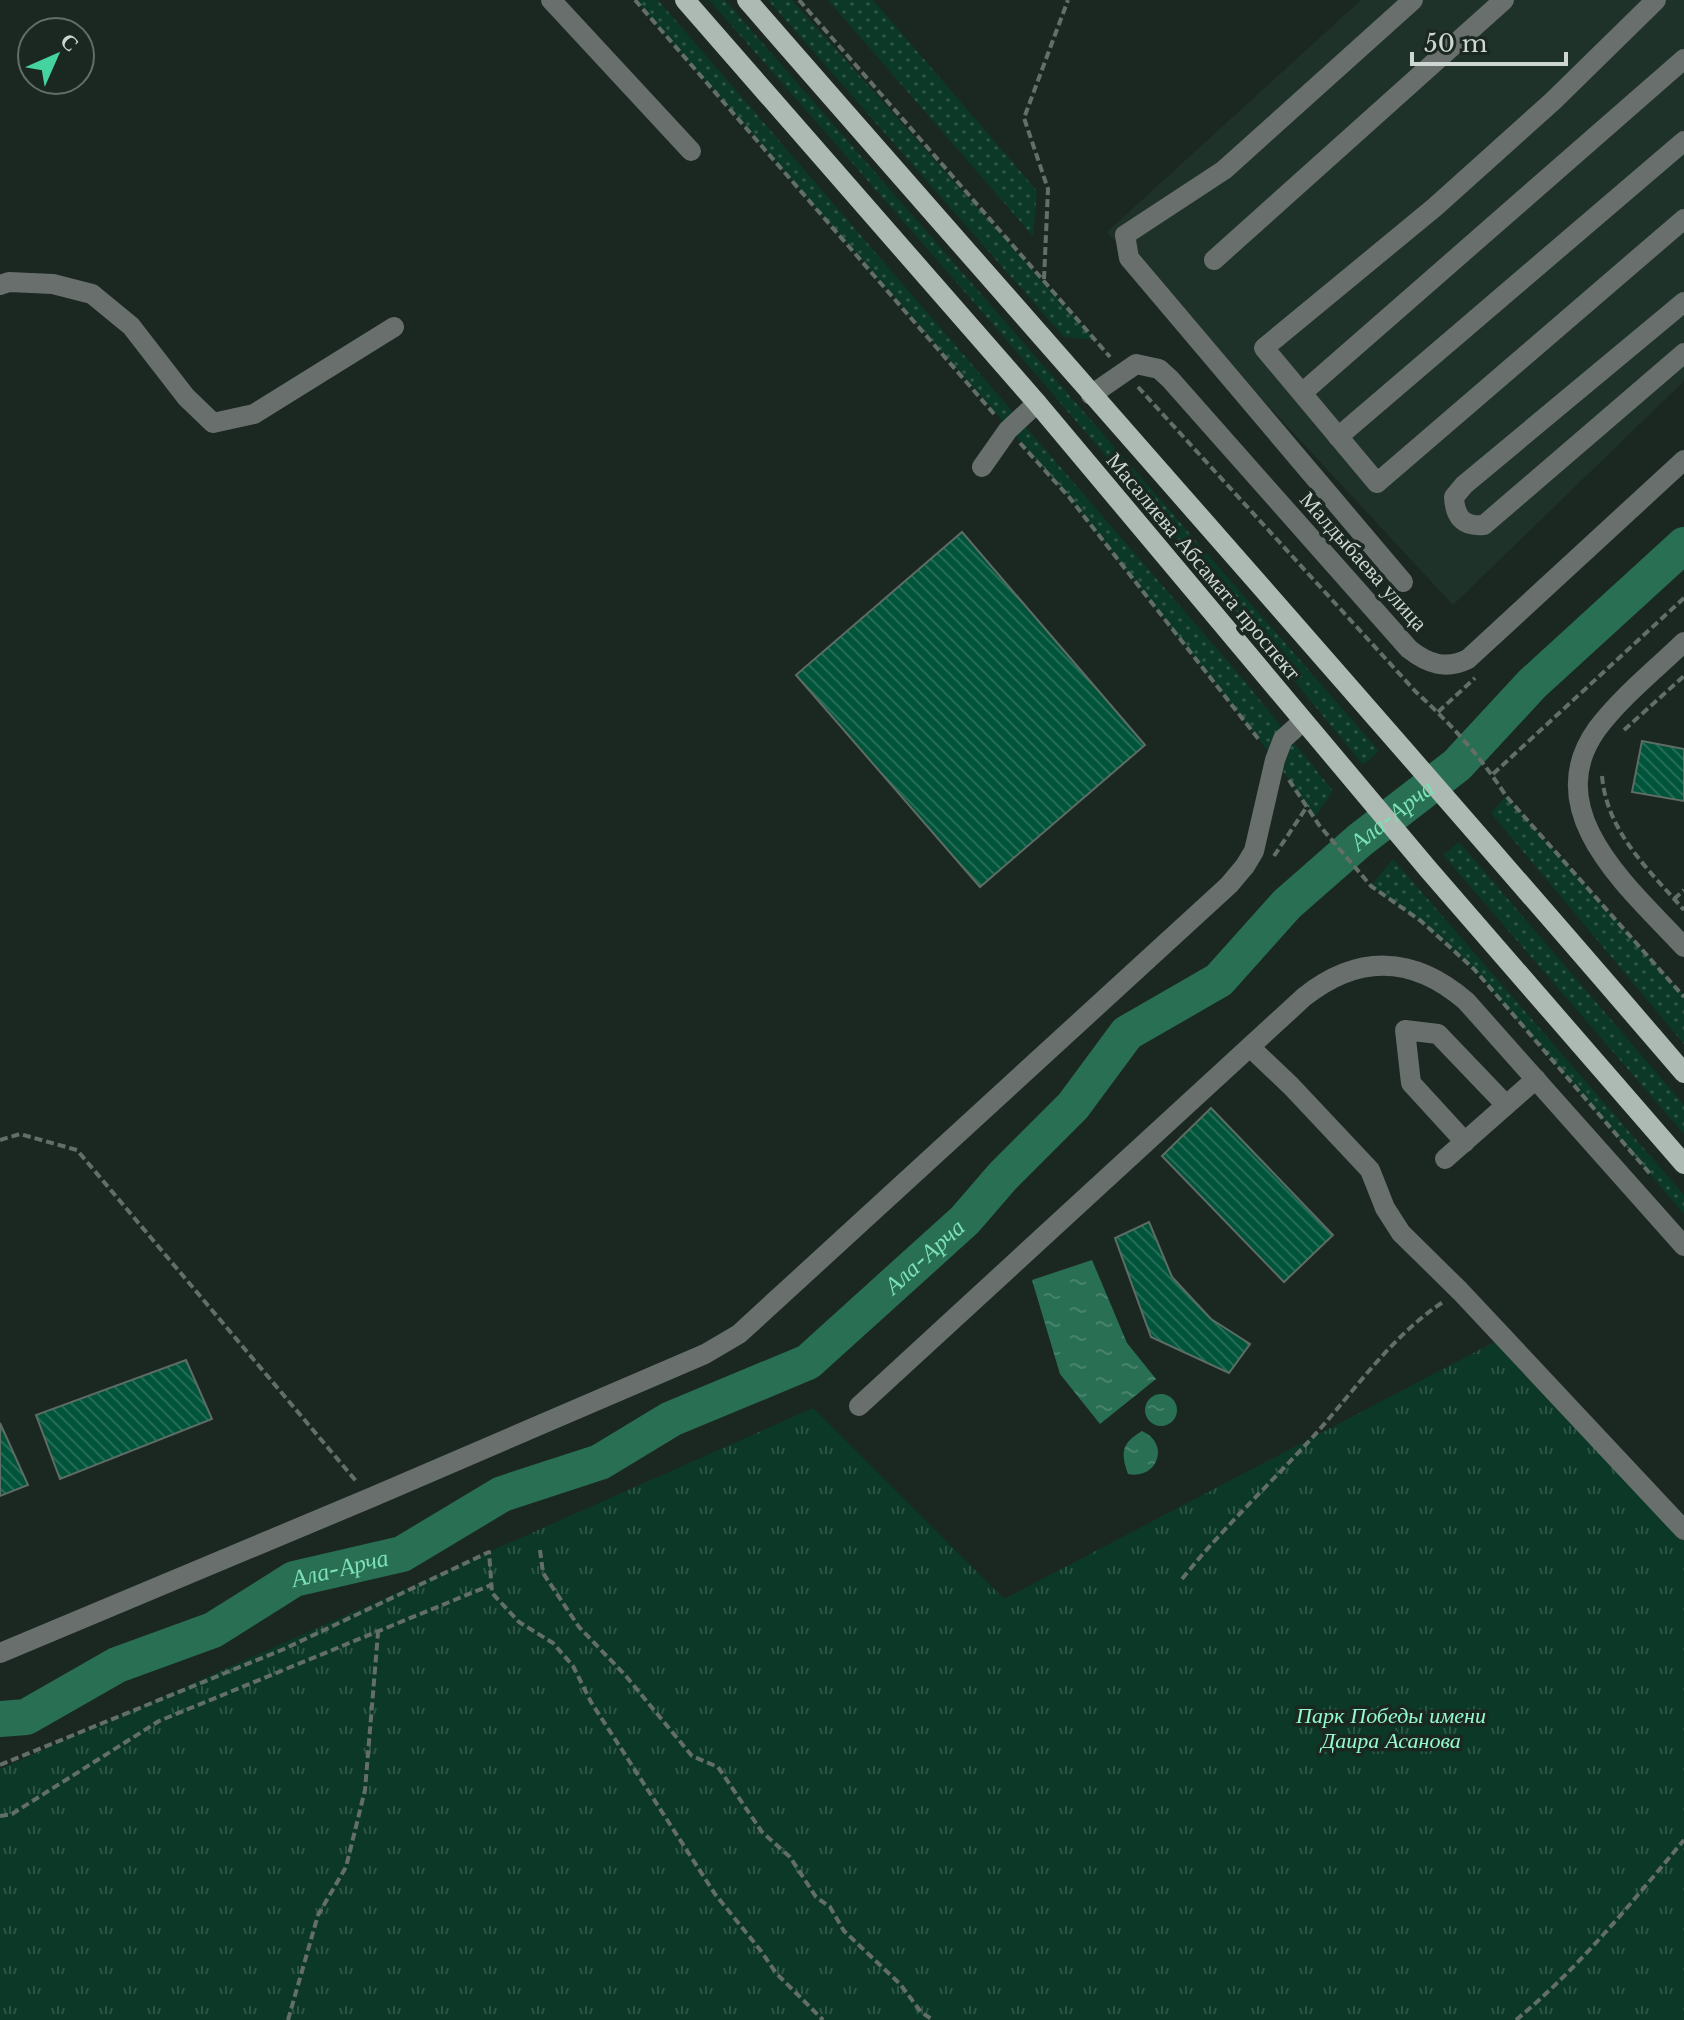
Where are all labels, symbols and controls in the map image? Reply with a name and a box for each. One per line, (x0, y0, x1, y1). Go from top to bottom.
north arrow (16, 16, 96, 96)
scale bar (1412, 16, 1566, 66)
text: С (55, 27, 85, 57)
text: 50 m (1424, 29, 1488, 58)
street label: Масалиева Абсамата проспект (1101, 447, 1307, 686)
street label: Малдыбаева улица (1294, 486, 1433, 637)
water label: Ала-Арча (1342, 773, 1439, 858)
water label: Ала-Арча (877, 1212, 971, 1301)
water label: Ала-Арча (287, 1543, 391, 1594)
park label: Парк Победы имени Даира Асанова (1295, 1702, 1486, 1754)

